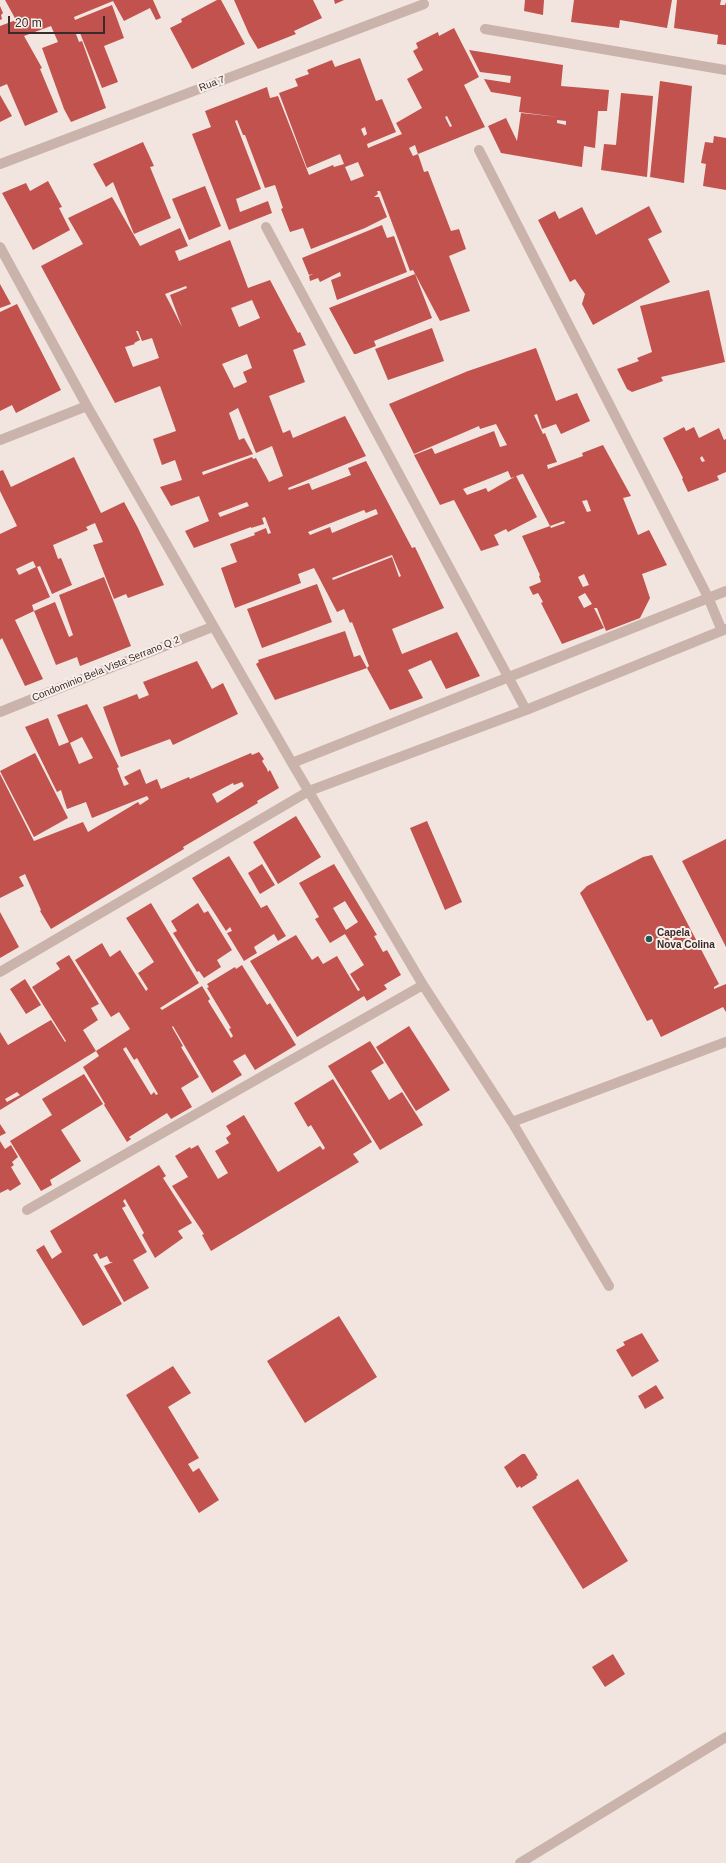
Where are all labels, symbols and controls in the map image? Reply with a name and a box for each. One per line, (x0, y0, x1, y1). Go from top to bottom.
scale bar (10, 8, 107, 34)
text: 20 m (15, 16, 42, 30)
street label: Rua 7 (197, 74, 227, 94)
street label: Condominio Bela Vista Serrano Q 2 (30, 634, 182, 704)
place label: Capela Nova Colina (657, 927, 715, 950)
marker: Capela Nova Colina (644, 934, 654, 944)

